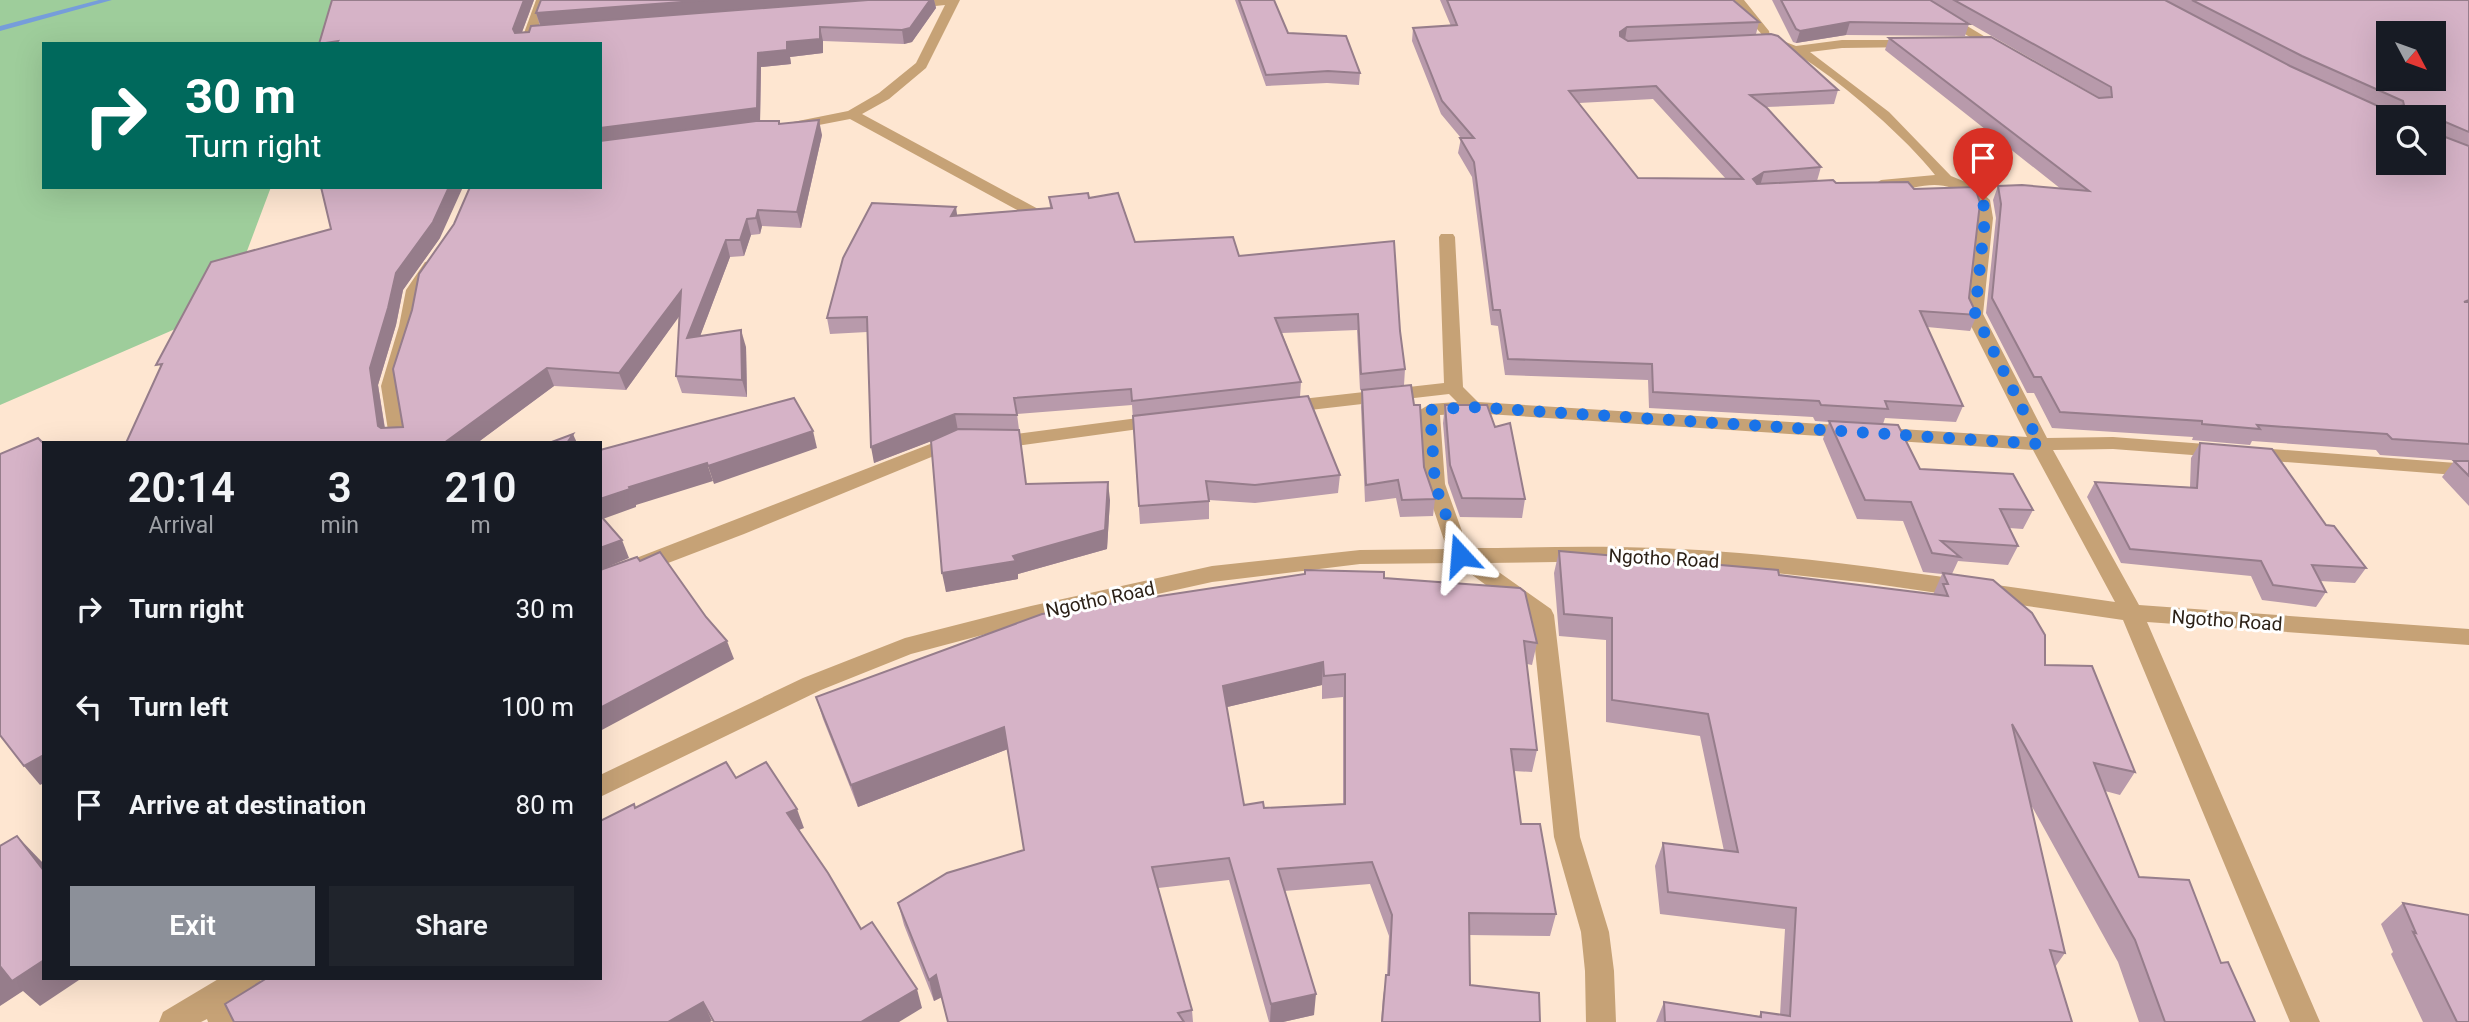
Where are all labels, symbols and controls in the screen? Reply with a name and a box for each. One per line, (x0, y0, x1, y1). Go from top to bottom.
north arrow (2376, 21, 2446, 91)
map controls (2376, 21, 2446, 175)
text: 30 m (185, 68, 296, 125)
icon: right (70, 70, 161, 161)
button: search (2376, 105, 2446, 175)
text: Turn right (185, 127, 321, 165)
pin (1953, 128, 2013, 200)
icon: arrive (1964, 139, 2002, 177)
text: 20:14 (128, 463, 235, 512)
text: 3 (328, 463, 352, 512)
text: 210 (444, 463, 516, 512)
text: Arrival (149, 512, 214, 539)
text: min (320, 512, 359, 539)
text: m (470, 512, 491, 539)
position arrow (1423, 518, 1497, 592)
street label: Ngotho Road (1608, 544, 1720, 573)
street label: Ngotho Road (1043, 577, 1157, 622)
icon: right (70, 590, 108, 628)
text: Turn right (129, 594, 244, 624)
text: 30 m (516, 594, 574, 624)
street label: Ngotho Road (2171, 605, 2283, 636)
icon: left (70, 688, 108, 726)
text: Turn left (129, 692, 228, 722)
text: 100 m (501, 692, 574, 722)
icon: arrive (70, 786, 108, 824)
text: Arrive at destination (129, 790, 366, 820)
text: 80 m (516, 790, 574, 820)
button: Exit (70, 886, 315, 966)
button: Share (329, 886, 574, 966)

